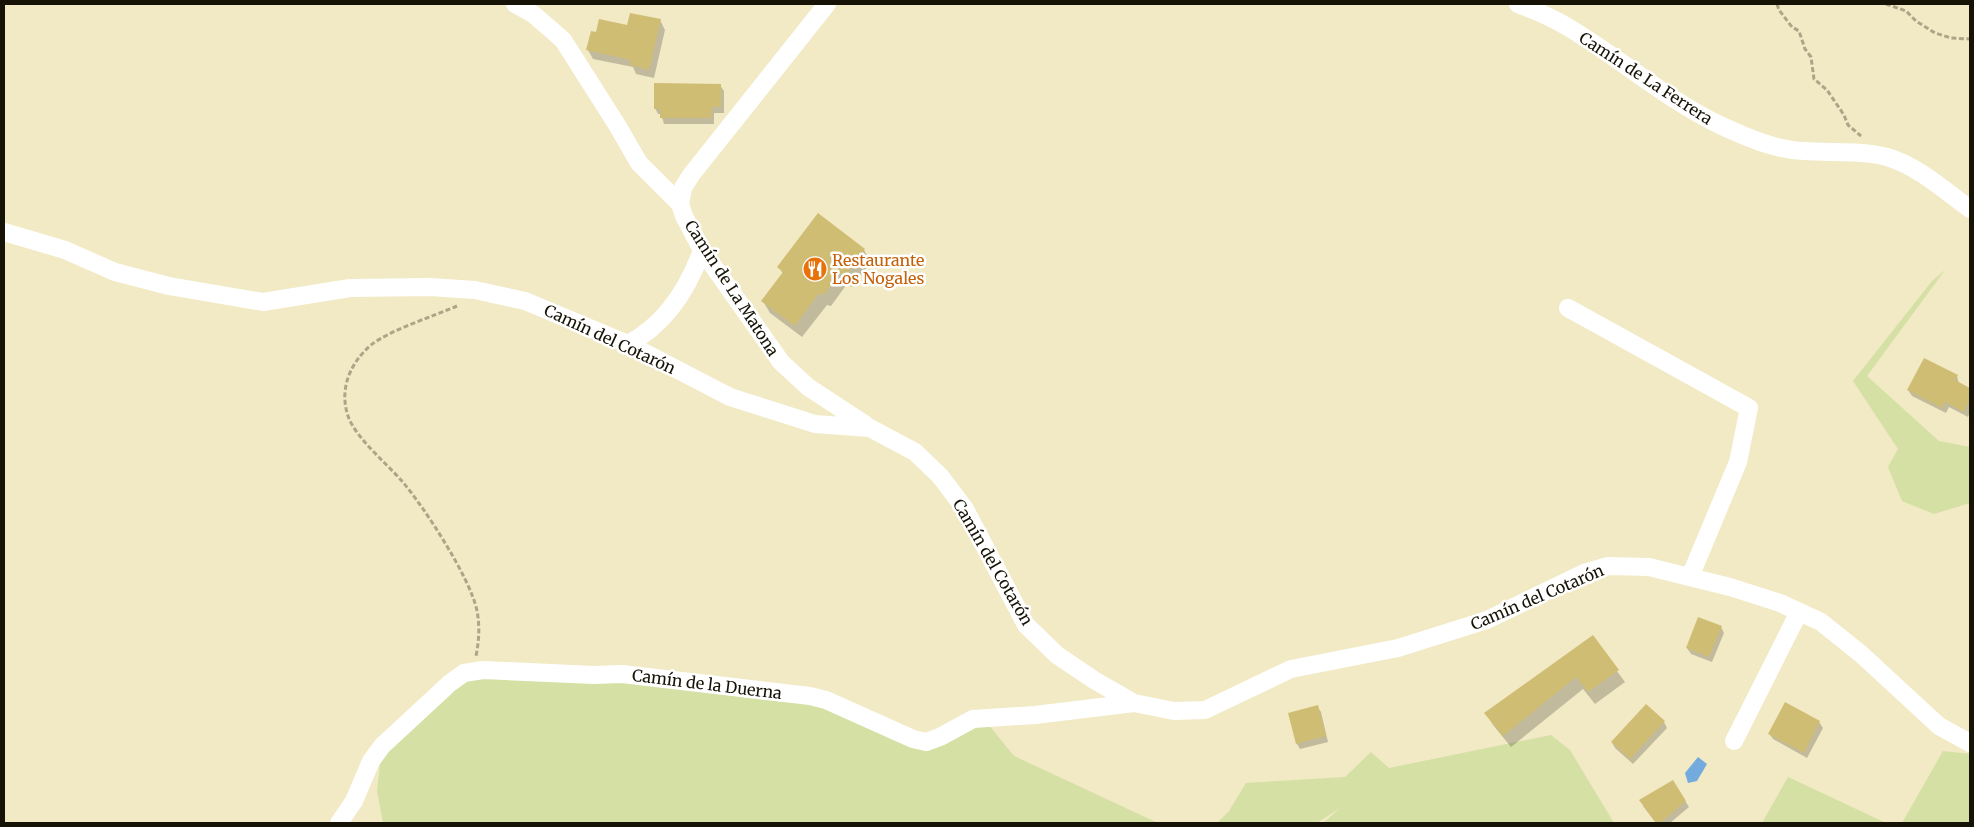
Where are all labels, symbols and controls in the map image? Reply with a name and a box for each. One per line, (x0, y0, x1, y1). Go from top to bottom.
street label: Camín de La Ferrera (1576, 27, 1717, 129)
street label: Camín de La Matona (681, 216, 784, 360)
place label: Restaurante Los Nogales (832, 250, 925, 288)
restaurant icon: Restaurante Los Nogales (802, 256, 828, 282)
street label: Camín del Cotarón (541, 300, 679, 378)
street label: Camín del Cotarón (949, 495, 1038, 629)
street label: Camín del Cotarón (1467, 560, 1607, 634)
street label: Camín de la Duerna (631, 665, 783, 703)

